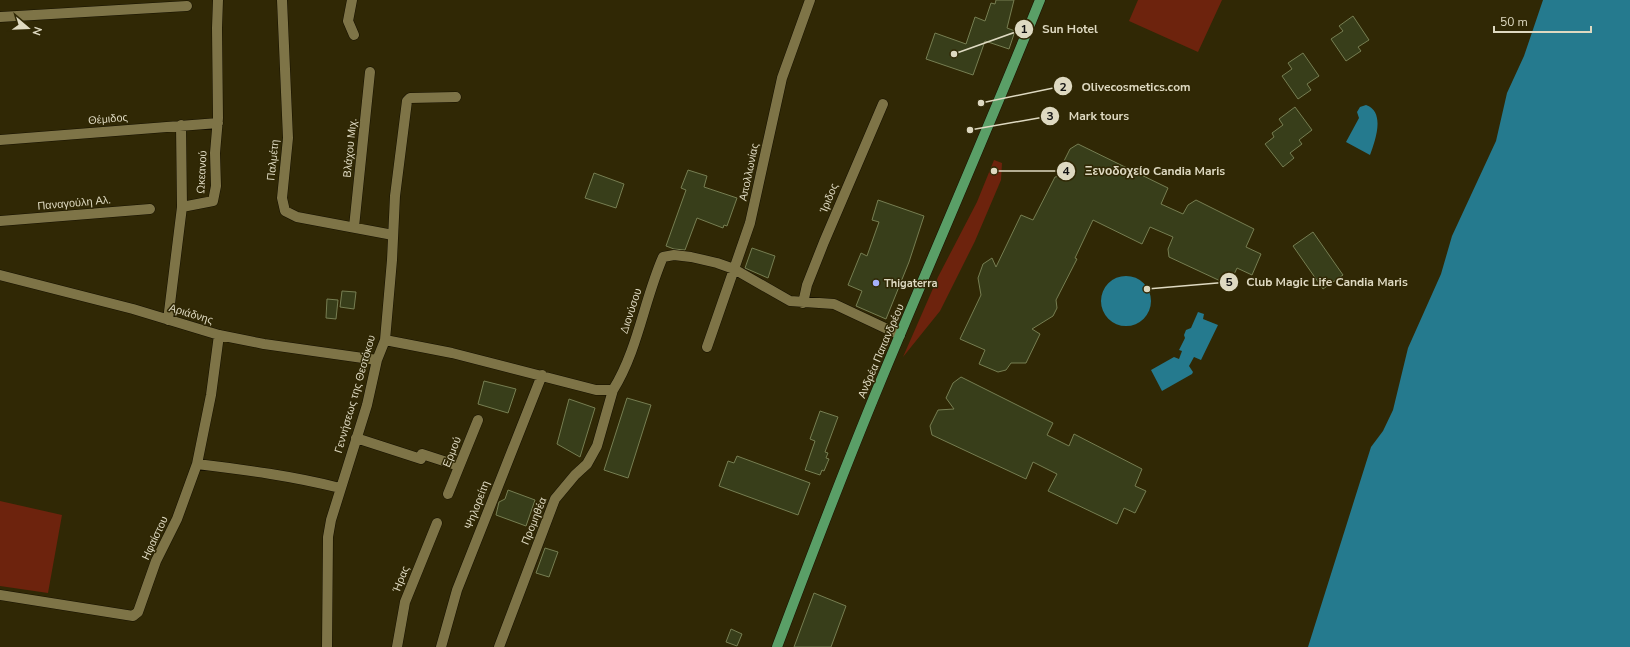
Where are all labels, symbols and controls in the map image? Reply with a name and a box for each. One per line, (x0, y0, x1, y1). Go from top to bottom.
north arrow (8, 8, 48, 48)
scale bar (1494, 8, 1591, 34)
text: 50 m (1500, 14, 1528, 30)
callout: Sun Hotel (1014, 17, 1105, 41)
text: 1 (1020, 21, 1028, 37)
text: Sun Hotel (1042, 21, 1098, 37)
text: N (29, 25, 45, 37)
callout: Olivecosmetics.com (1053, 74, 1198, 98)
text: 2 (1059, 79, 1067, 95)
text: Olivecosmetics.com (1081, 79, 1191, 95)
callout: Mark tours (1040, 104, 1137, 128)
text: 3 (1046, 108, 1054, 124)
text: Mark tours (1069, 108, 1129, 124)
street label: Θέμιδος (88, 110, 128, 128)
street label: Βλάχου Μιχ. (339, 118, 361, 178)
street label: Παλμέτη (263, 139, 283, 181)
street label: Απολλωνίας (736, 142, 762, 202)
street label: Ωκεανού (193, 150, 211, 194)
callout: Ξενοδοχείο Candia Maris (1056, 159, 1233, 183)
text: 4 (1062, 163, 1070, 179)
text: Ξενοδοχείο Candia Maris (1085, 163, 1225, 179)
street label: Ίριδος (816, 181, 842, 216)
street label: Παναγούλη Αλ. (37, 192, 111, 214)
callout: Club Magic Life Candia Maris (1219, 270, 1416, 294)
text: 5 (1225, 274, 1233, 290)
text: Club Magic Life Candia Maris (1246, 274, 1408, 290)
place label: Thigaterra (884, 276, 937, 291)
marker: Thigaterra (871, 278, 881, 288)
street label: Διονύσου (617, 286, 645, 336)
street label: Αριάδνης (167, 300, 215, 328)
street label: Ανδρέα Παπανδρέου (854, 302, 908, 400)
street label: Γεννήσεως της Θεοτόκου (331, 333, 379, 455)
street label: Ερμού (439, 434, 465, 470)
street label: Ψηλορείτη (461, 479, 493, 531)
street label: Προμηθέα (518, 494, 551, 547)
street label: Ηφαίστου (138, 514, 172, 562)
street label: Ήρας (389, 564, 413, 595)

